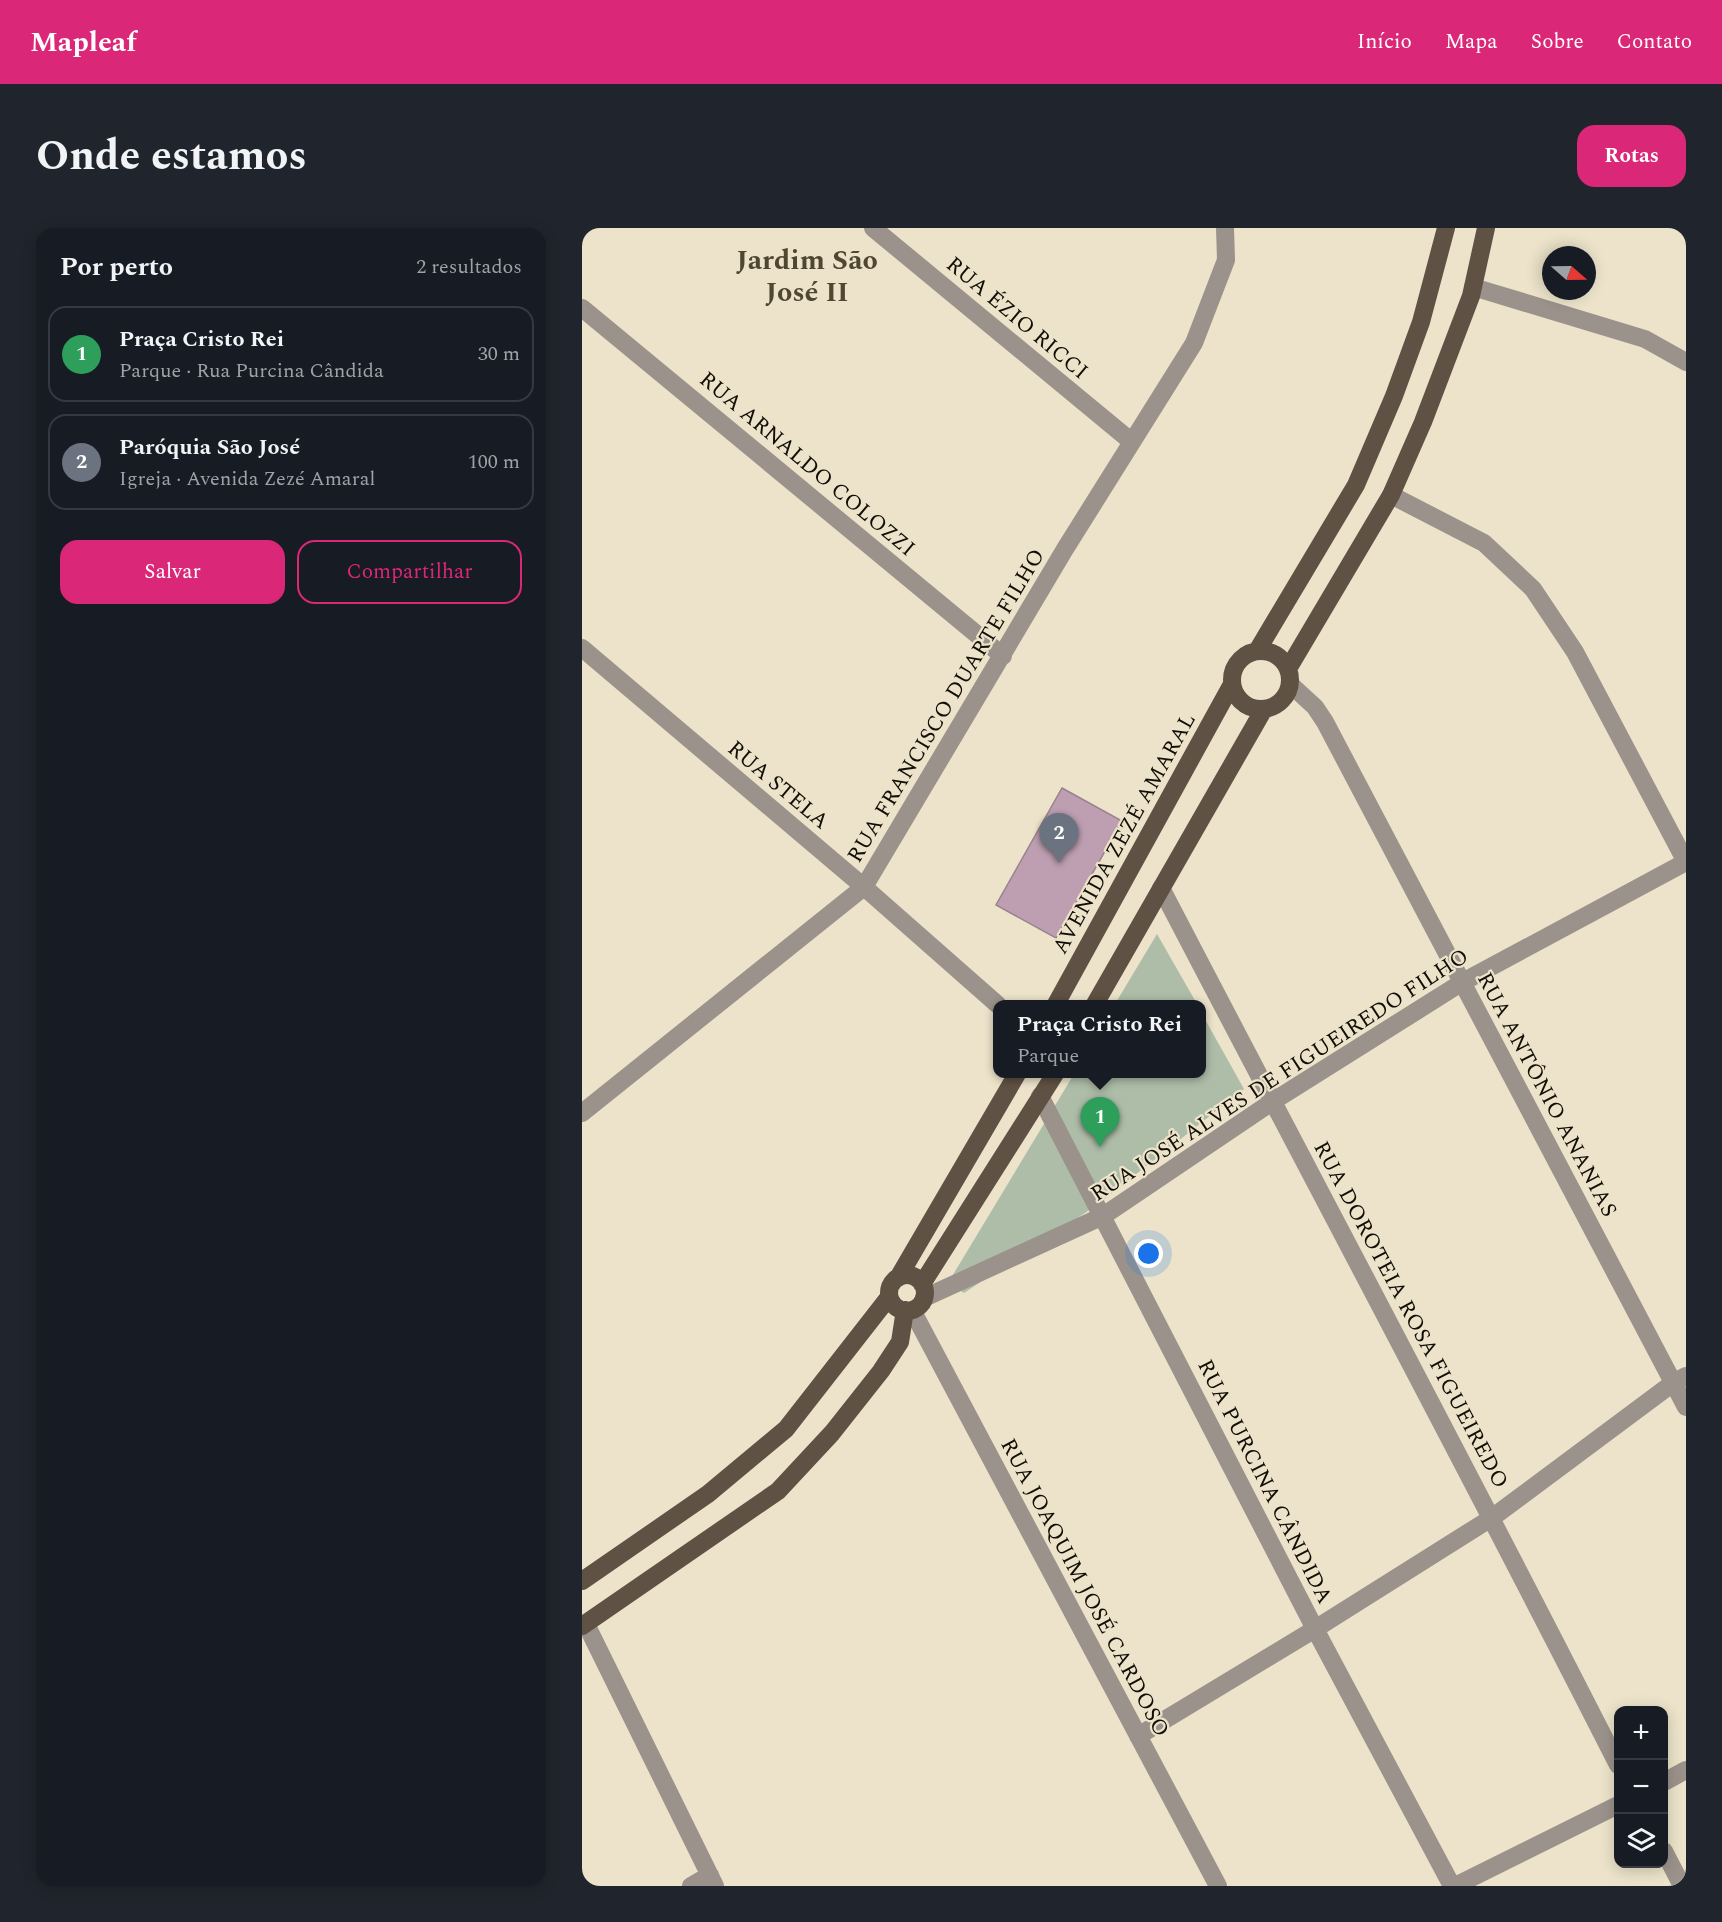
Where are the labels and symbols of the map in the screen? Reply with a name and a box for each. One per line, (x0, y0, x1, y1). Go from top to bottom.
district label: Jardim São José II (736, 239, 878, 314)
north arrow (1542, 246, 1596, 300)
street label: RUA ÉZIO RICCI (939, 249, 1095, 388)
street label: RUA ARNALDO COLOZZI (692, 364, 922, 565)
street label: RUA FRANCISCO DUARTE FILHO (839, 542, 1053, 869)
street label: AVENIDA ZEZÉ AMARAL (1044, 707, 1205, 960)
street label: RUA STELA (720, 733, 836, 838)
pin: 2 (1040, 814, 1078, 863)
street label: RUA JOSÉ ALVES DE FIGUEIREDO FILHO (1084, 940, 1475, 1210)
street label: RUA ANTÔNIO ANANIAS (1468, 966, 1625, 1223)
pin: 1 (1080, 1098, 1120, 1147)
street label: RUA DOROTEIA ROSA FIGUEIREDO (1305, 1135, 1517, 1494)
your location (1134, 1239, 1163, 1268)
street label: RUA PURCINA CÂNDIDA (1189, 1354, 1341, 1610)
street label: RUA JOAQUIM JOSÉ CARDOSO (992, 1433, 1178, 1743)

